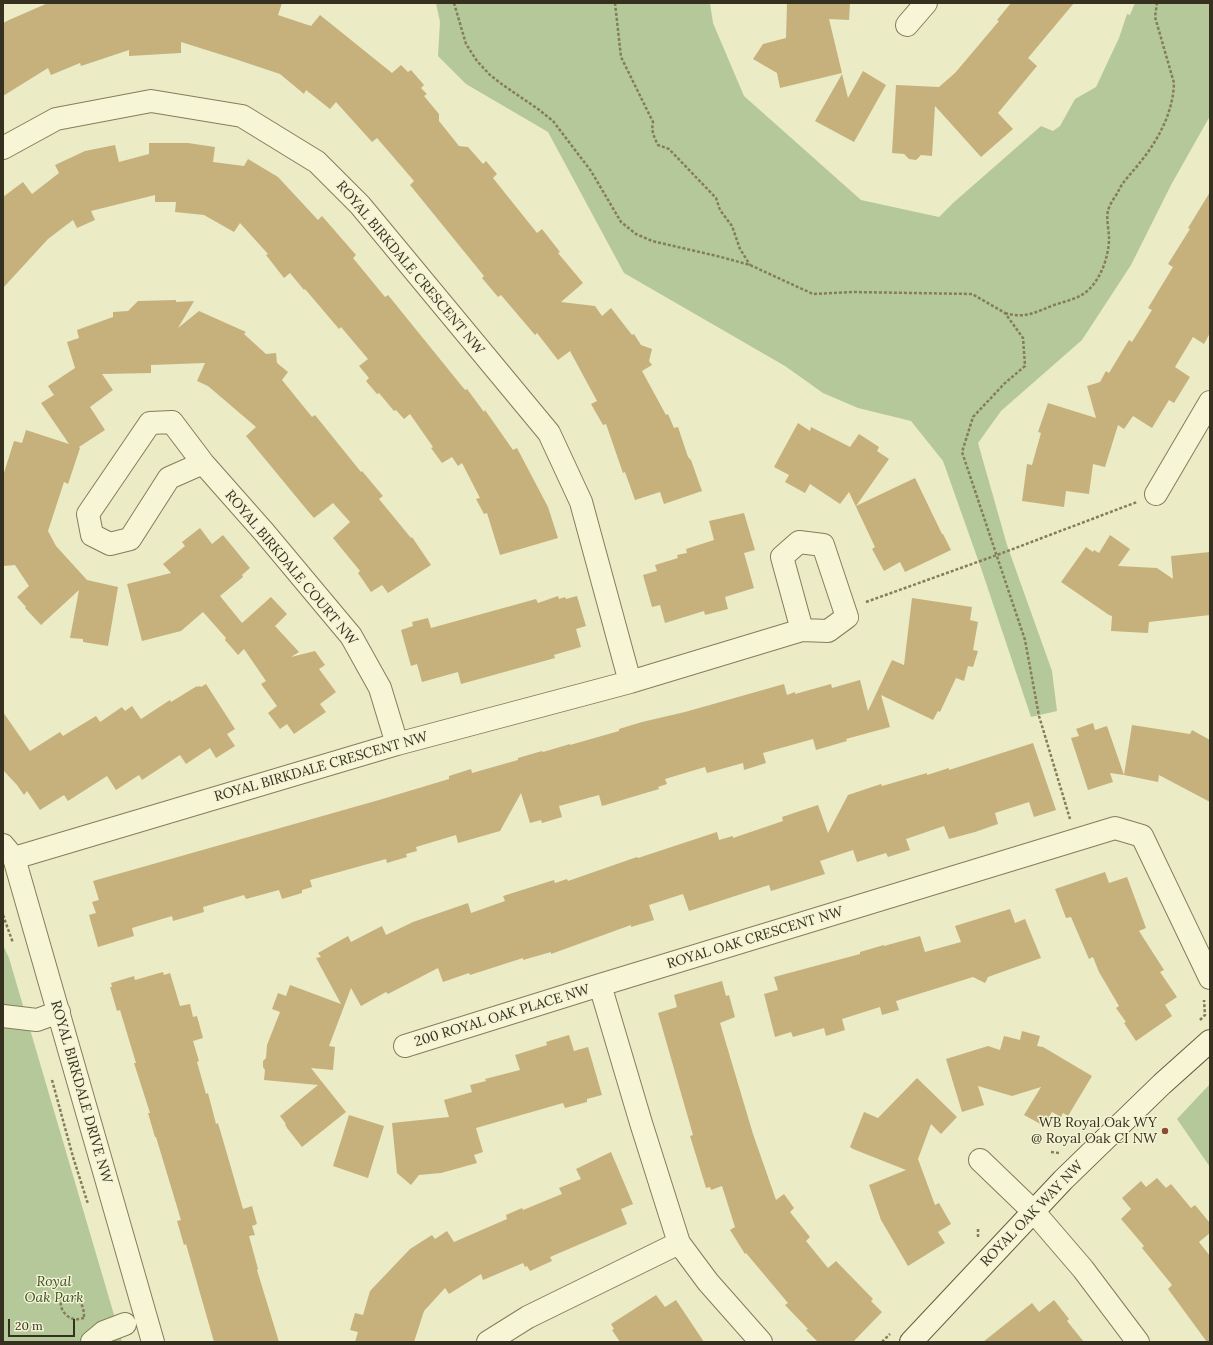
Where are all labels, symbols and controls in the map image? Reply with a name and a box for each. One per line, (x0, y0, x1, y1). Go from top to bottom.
street label: ROYAL BIRKDALE CRESCENT NW (332, 178, 488, 358)
street label: ROYAL BIRKDALE COURT NW (221, 487, 361, 649)
street label: ROYAL BIRKDALE CRESCENT NW (212, 728, 430, 806)
street label: ROYAL OAK CRESCENT NW (665, 903, 845, 973)
street label: 200 ROYAL OAK PLACE NW (412, 981, 592, 1051)
street label: ROYAL BIRKDALE DRIVE NW (47, 999, 115, 1185)
place label: WB Royal Oak WY @ Royal Oak CI NW (1031, 1115, 1157, 1148)
marker: WB Royal Oak WY @ Royal Oak CI NW (1160, 1126, 1170, 1136)
street label: ROYAL OAK WAY NW (977, 1158, 1087, 1270)
park label: Royal Oak Park (24, 1274, 84, 1306)
scale bar (10, 1311, 77, 1337)
text: 20 m (15, 1318, 43, 1333)

